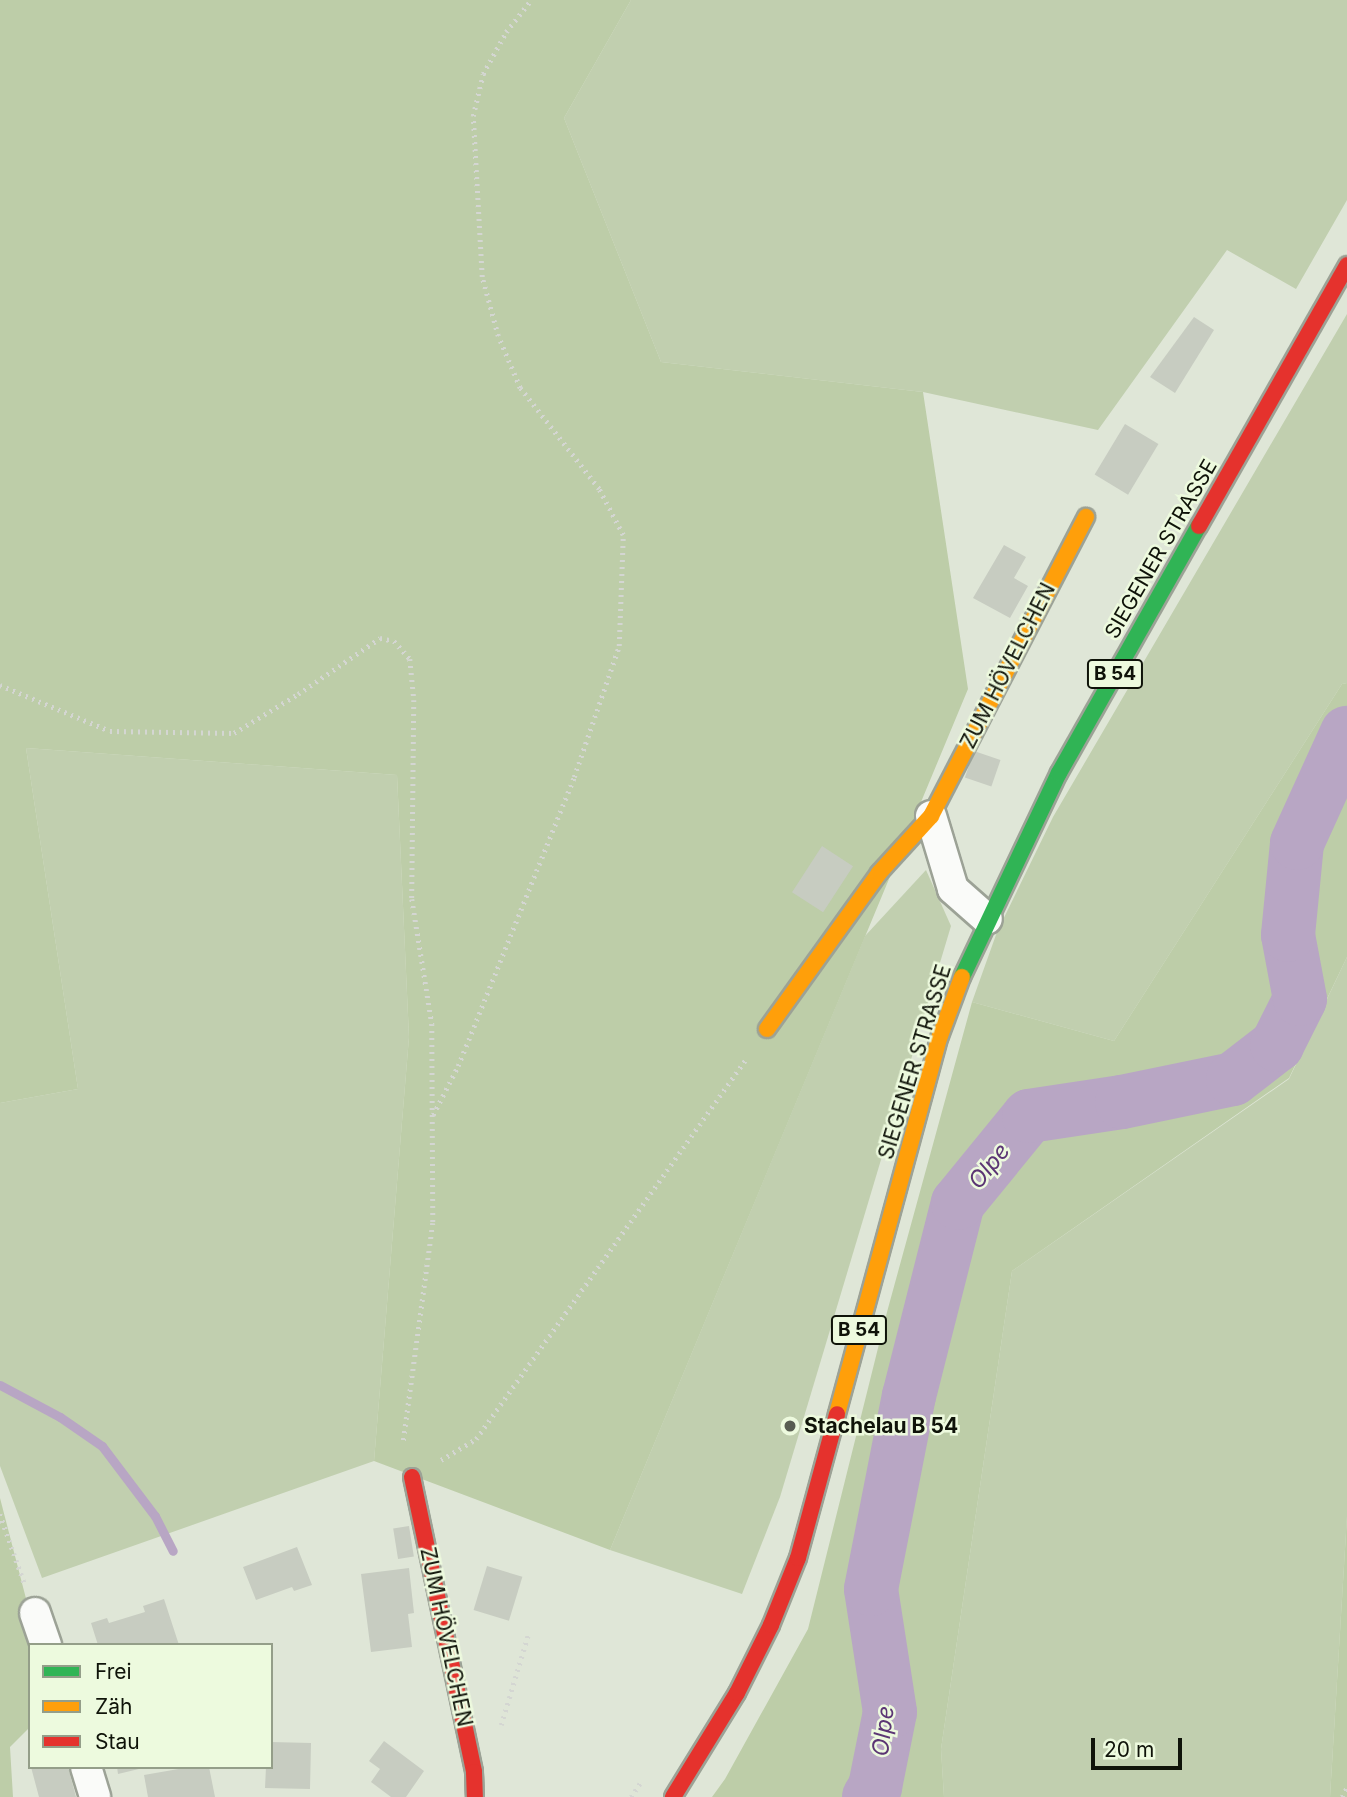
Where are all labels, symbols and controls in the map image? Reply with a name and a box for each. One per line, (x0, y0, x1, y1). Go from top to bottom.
street label: SIEGENER STRASSE (1099, 455, 1223, 643)
street label: ZUM HÖVELCHEN (955, 579, 1061, 753)
road number: B 54 (1085, 659, 1145, 690)
street label: SIEGENER STRASSE (873, 961, 957, 1163)
water label: Olpe (962, 1138, 1016, 1194)
road number: B 54 (829, 1314, 889, 1346)
place label: Stachelau B 54 (804, 1413, 958, 1439)
marker: Stachelau B 54 (782, 1418, 798, 1434)
street label: ZUM HÖVELCHEN (415, 1545, 477, 1729)
legend (28, 1643, 273, 1769)
text: Frei (95, 1659, 132, 1684)
text: Zäh (95, 1694, 132, 1719)
water label: Olpe (866, 1704, 900, 1758)
scale bar (1095, 1724, 1186, 1768)
text: Stau (95, 1729, 140, 1754)
text: 20 m (1104, 1737, 1154, 1762)

